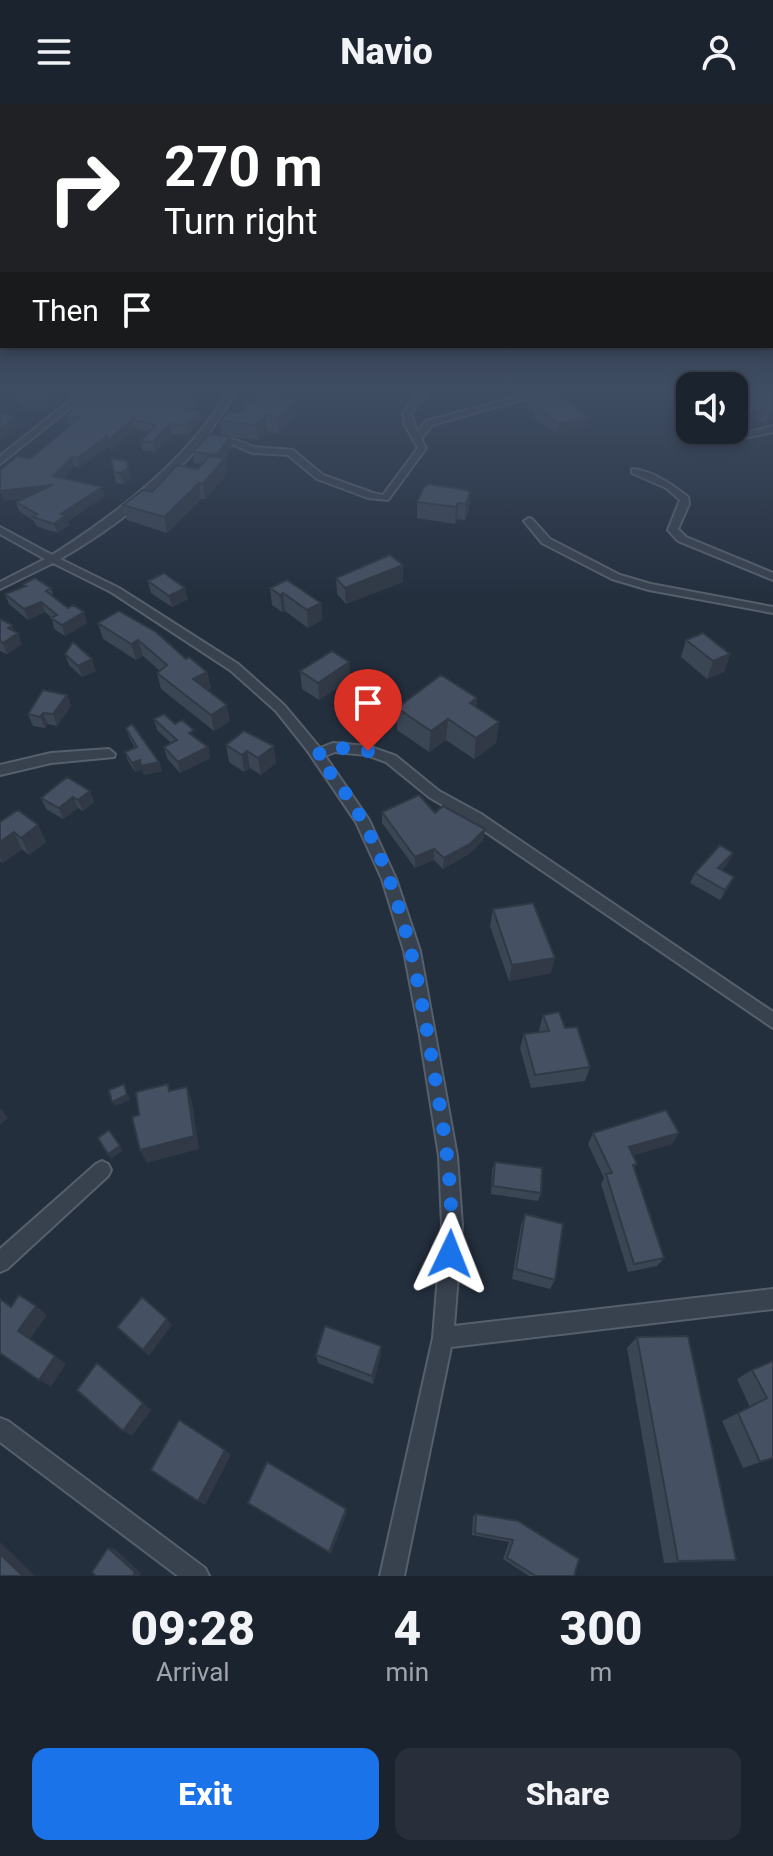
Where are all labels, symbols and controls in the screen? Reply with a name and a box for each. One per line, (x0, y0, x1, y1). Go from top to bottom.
icon: menu (32, 30, 76, 74)
icon: person (697, 30, 741, 74)
text: Navio (340, 31, 433, 73)
text: 270 m (164, 134, 323, 200)
icon: right (32, 136, 136, 240)
text: Turn right (164, 201, 317, 243)
icon: arrive (115, 288, 159, 332)
text: Then (32, 293, 99, 328)
map controls (676, 372, 748, 444)
button: sound (676, 372, 748, 444)
pin (334, 669, 402, 751)
icon: arrive (346, 681, 390, 725)
position arrow (408, 1212, 492, 1296)
text: 09:28 (130, 1600, 255, 1657)
text: 4 (393, 1600, 421, 1657)
text: 300 (559, 1600, 643, 1657)
text: Arrival (156, 1657, 230, 1687)
text: min (386, 1657, 429, 1687)
text: m (590, 1657, 612, 1687)
button: Exit (32, 1748, 379, 1840)
button: Share (395, 1748, 741, 1840)

